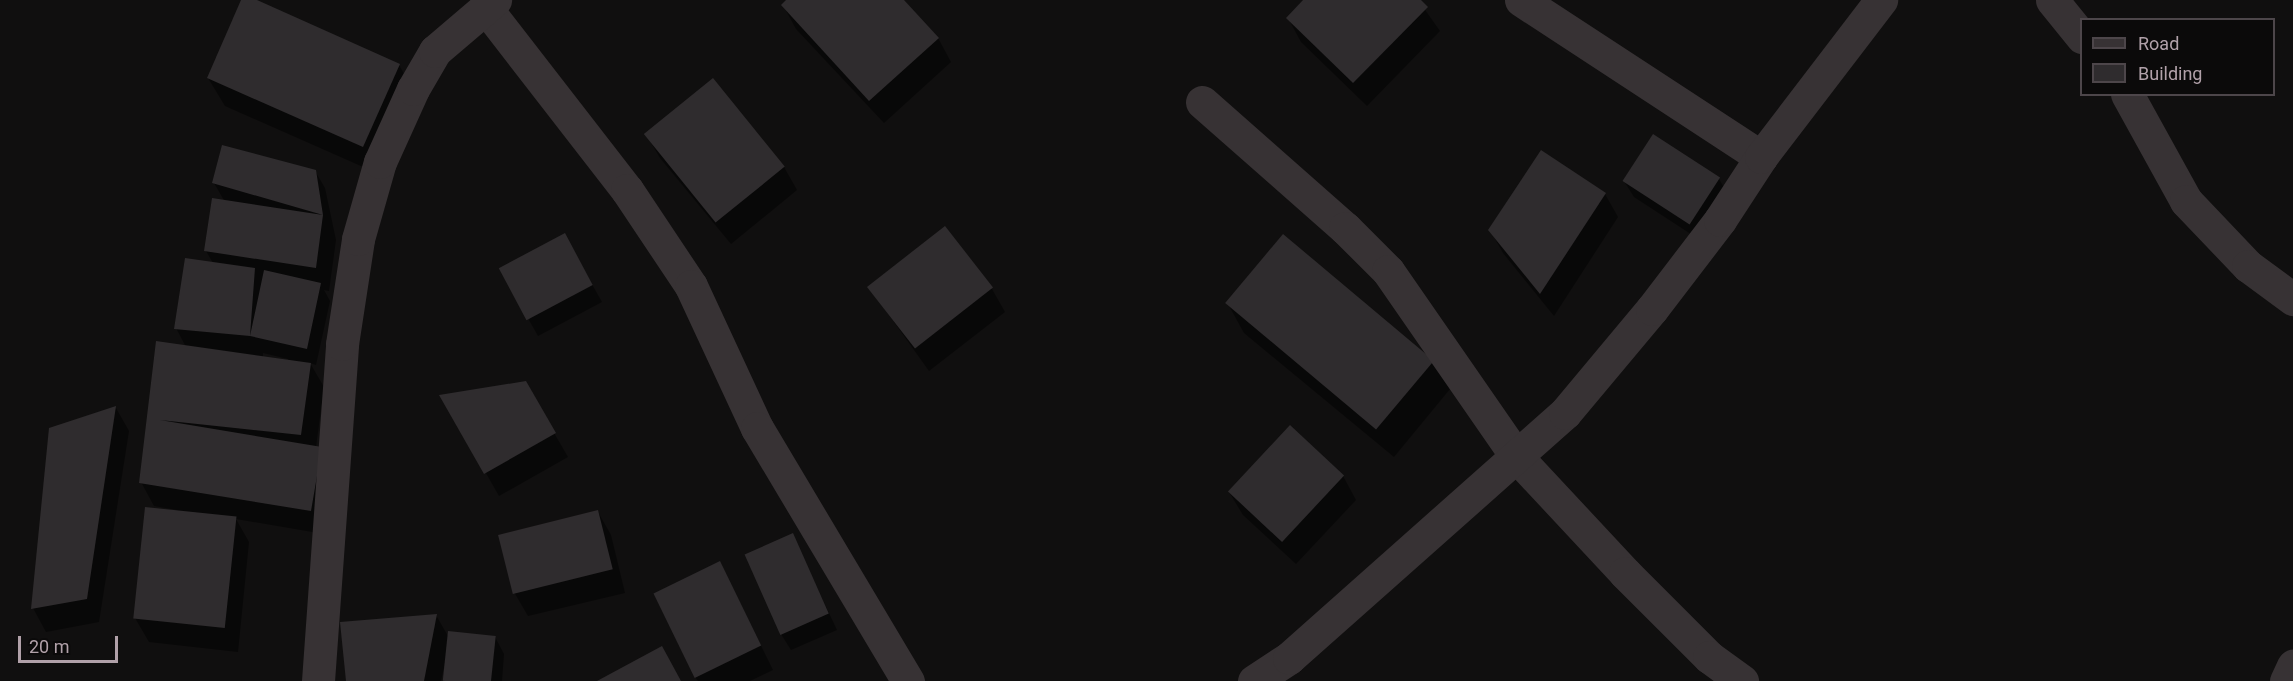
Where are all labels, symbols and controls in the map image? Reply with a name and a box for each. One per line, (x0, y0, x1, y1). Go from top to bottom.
legend (2080, 18, 2275, 96)
text: Road (2138, 33, 2179, 54)
text: Building (2138, 63, 2202, 84)
scale bar (21, 624, 122, 662)
text: 20 m (29, 636, 69, 657)

